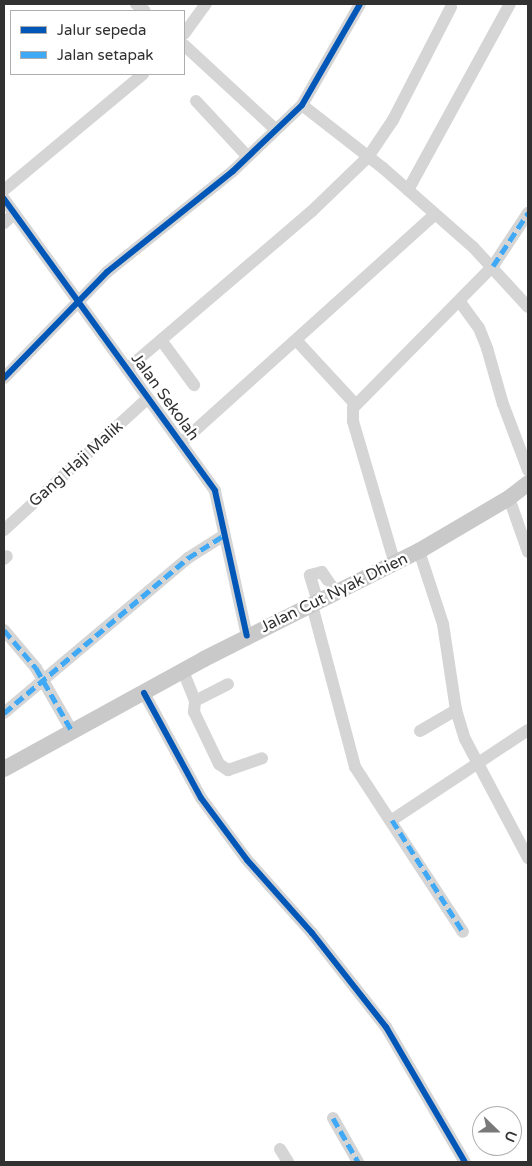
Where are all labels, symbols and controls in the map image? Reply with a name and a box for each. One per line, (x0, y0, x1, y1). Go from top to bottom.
legend (10, 10, 185, 75)
text: Jalur sepeda (57, 21, 146, 39)
text: Jalan setapak (57, 46, 154, 64)
street label: Jalan Sekolah (127, 350, 203, 444)
street label: Gang Haji Malik (25, 417, 127, 511)
street label: Jalan Cut Nyak Dhien (257, 549, 411, 637)
north arrow (472, 1106, 522, 1156)
text: U (501, 1128, 520, 1145)

